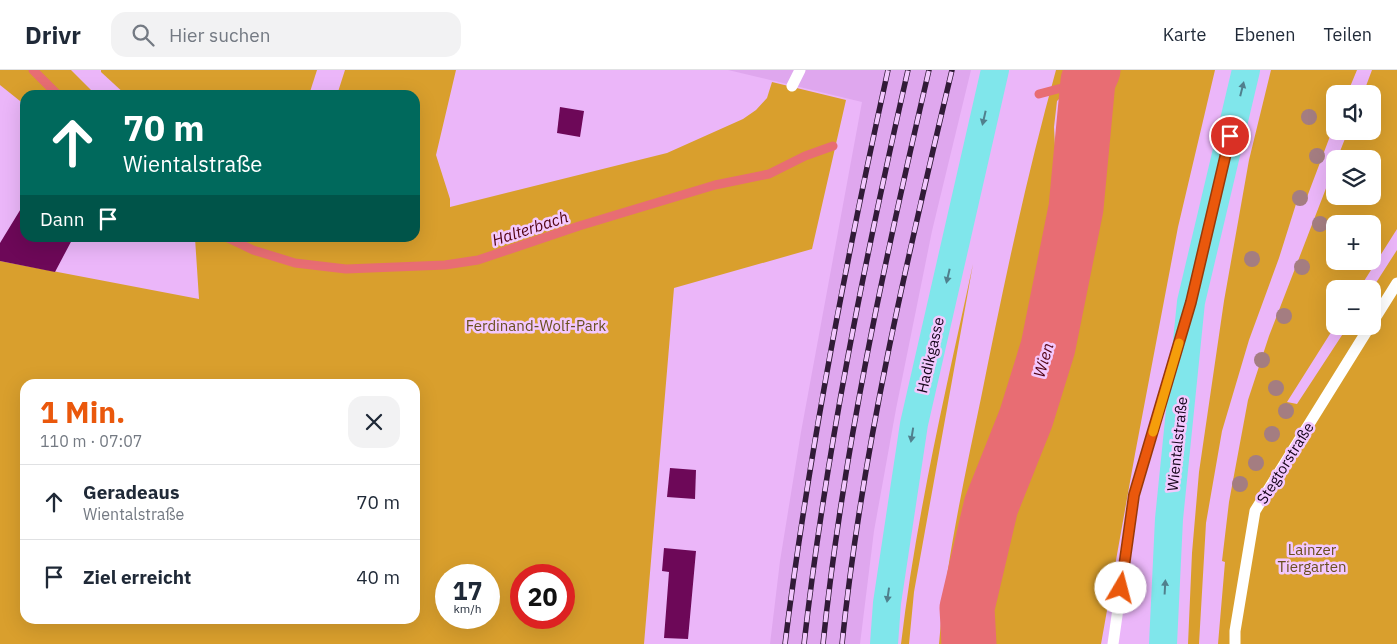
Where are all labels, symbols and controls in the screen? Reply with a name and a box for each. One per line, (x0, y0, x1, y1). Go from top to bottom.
search box (111, 12, 461, 57)
text: Drivr (25, 19, 81, 51)
icon: search (129, 21, 157, 49)
text: Hier suchen (169, 23, 271, 47)
text: Karte (1163, 23, 1206, 46)
text: Ebenen (1234, 23, 1295, 46)
text: Teilen (1323, 23, 1372, 46)
one-way arrow (1238, 82, 1246, 97)
map controls (1326, 85, 1381, 335)
button: sound (1326, 85, 1381, 140)
text: 70 m (123, 105, 205, 151)
icon: ahead (40, 110, 105, 175)
one-way arrow (980, 110, 988, 125)
pin (1209, 115, 1251, 157)
icon: arrive (1216, 122, 1244, 150)
text: Wientalstraße (123, 149, 262, 178)
button: layers (1326, 150, 1381, 205)
icon: arrive (94, 205, 122, 233)
water label: Halterbach (489, 206, 571, 250)
text: Dann (40, 207, 84, 231)
button: + (1326, 215, 1381, 270)
one-way arrow (944, 268, 952, 283)
button: − (1326, 280, 1381, 335)
street label: Hadikgasse (912, 315, 948, 395)
park label: Ferdinand-Wolf-Park (466, 316, 606, 335)
water label: Wien (1029, 340, 1057, 380)
text: 1 Min. (40, 392, 125, 431)
button: close (348, 396, 400, 448)
street label: Wientalstraße (1163, 396, 1191, 492)
street label: Stegtorstraße (1252, 419, 1318, 507)
one-way arrow (908, 427, 916, 443)
text: 110 m · 07:07 (40, 431, 142, 451)
text: Geradeaus (83, 480, 180, 504)
icon: ahead (40, 488, 68, 516)
text: 70 m (356, 490, 400, 514)
text: Wientalstraße (83, 504, 184, 524)
park label: Lainzer Tiergarten (1277, 540, 1347, 576)
position arrow (1094, 561, 1146, 613)
icon: arrive (40, 563, 68, 591)
speed limit sign: 20 (510, 564, 575, 629)
text: Ziel erreicht (83, 565, 191, 589)
text: 40 m (356, 565, 400, 589)
text: 17 (452, 574, 483, 607)
one-way arrow (1162, 579, 1170, 595)
one-way arrow (884, 588, 892, 604)
text: km/h (453, 601, 482, 616)

